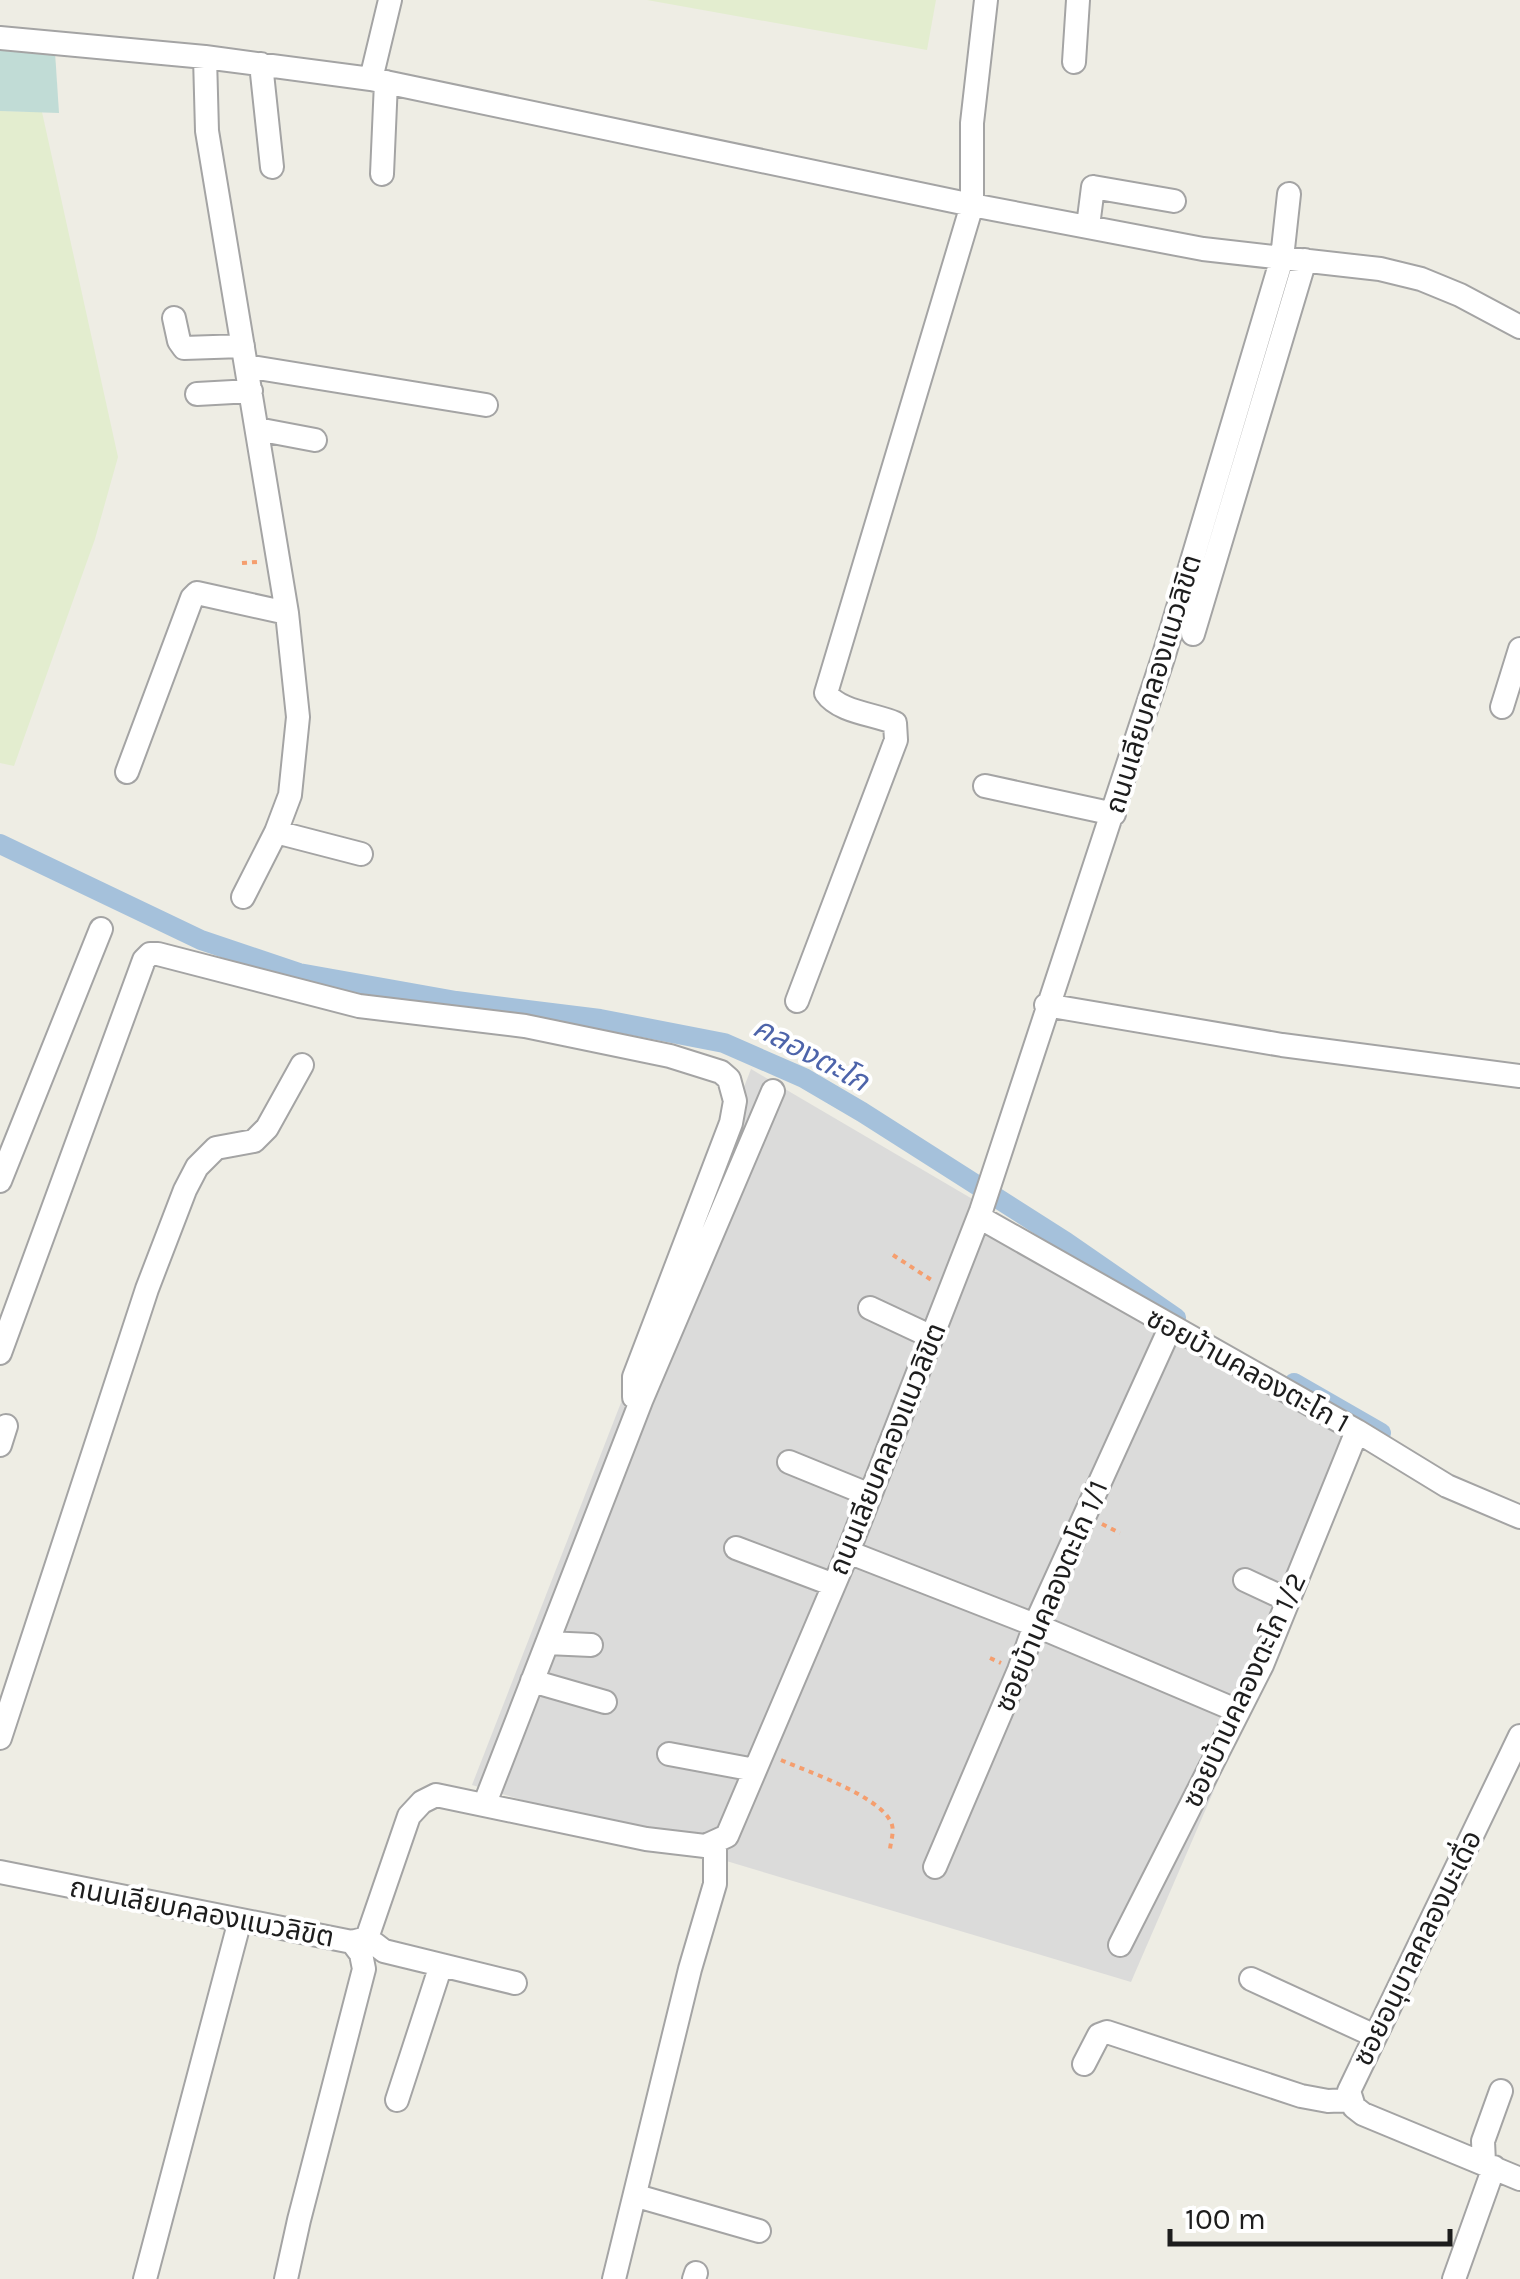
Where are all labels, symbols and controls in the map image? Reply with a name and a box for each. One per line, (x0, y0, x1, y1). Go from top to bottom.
street label: ถนนเลียบคลองแนวลิขิต (1098, 551, 1208, 817)
water label: คลองตะโก (747, 1009, 876, 1100)
street label: ซอยบ้านคลองตะโก 1 (1141, 1301, 1355, 1439)
street label: ถนนเลียบคลองแนวลิขิต (821, 1318, 953, 1580)
street label: ซอยบ้านคลองตะโก 1/1 (987, 1475, 1115, 1717)
street label: ซอยบ้านคลองตะโก 1/2 (1175, 1568, 1313, 1812)
street label: ซอยอนุบาลคลองมะเดื่อ (1343, 1823, 1488, 2071)
street label: ถนนเลียบคลองแนวลิขิต (67, 1870, 337, 1954)
scale bar (1170, 2184, 1450, 2246)
text: 100 m (1185, 2201, 1266, 2237)

